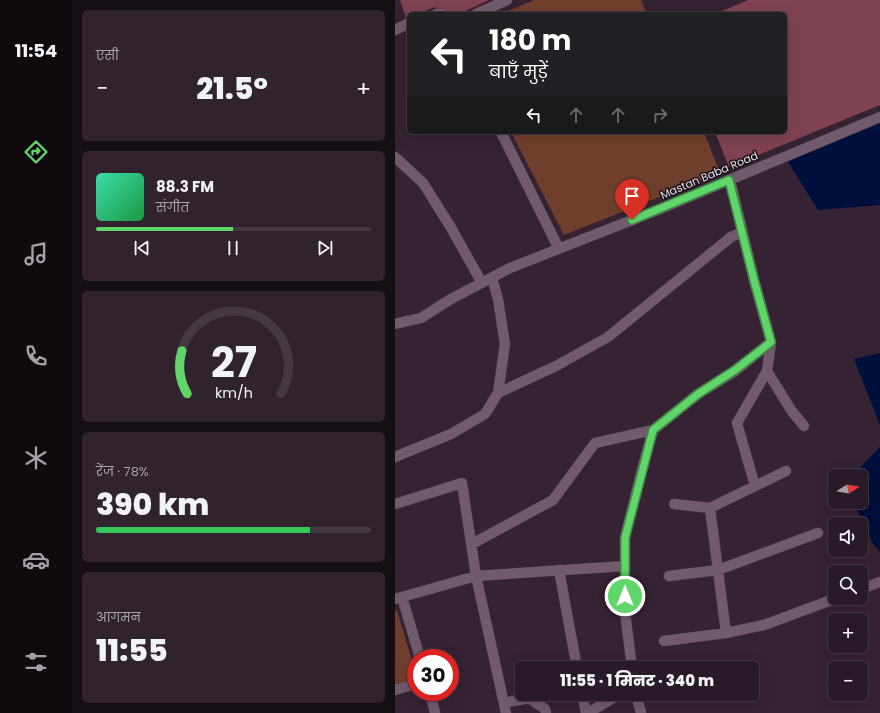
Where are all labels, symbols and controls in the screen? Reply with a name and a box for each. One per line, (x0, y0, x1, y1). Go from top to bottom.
text: 180 m (489, 21, 572, 60)
icon: left (423, 28, 475, 80)
text: 11:54 (15, 38, 57, 63)
text: एसी (96, 46, 119, 65)
text: बाएँ मुड़ें (489, 59, 548, 84)
text: 21.5° (196, 67, 268, 110)
text: − (96, 73, 108, 104)
text: + (356, 73, 371, 104)
icon: left (523, 104, 545, 126)
icon: ahead (565, 104, 587, 126)
icon: ahead (607, 104, 629, 126)
icon: right (649, 104, 671, 126)
icon: directions (22, 138, 50, 166)
street label: Mastan Baba Road (658, 147, 760, 203)
text: 88.3 FM (156, 176, 214, 197)
pin (615, 179, 649, 220)
icon: arrive (621, 185, 643, 207)
text: संगीत (156, 198, 189, 217)
icon: previous (131, 237, 153, 259)
icon: pause (222, 237, 244, 259)
icon: next (314, 237, 336, 259)
icon: music (22, 240, 50, 268)
text: 27 (210, 333, 257, 392)
icon: phone (22, 342, 50, 370)
text: km/h (214, 383, 253, 403)
icon: climate (22, 444, 50, 472)
text: रेंज · 78% (96, 462, 149, 481)
north arrow (828, 469, 868, 509)
map controls (828, 469, 868, 701)
text: 390 km (96, 483, 209, 526)
button: sound (828, 517, 868, 557)
icon: car (22, 546, 50, 574)
button: search (828, 565, 868, 605)
position arrow (604, 575, 646, 617)
text: आगमन (96, 608, 141, 627)
button: + (828, 613, 868, 653)
text: 11:55 (96, 629, 168, 672)
icon: filters (22, 648, 50, 676)
speed limit sign: 30 (407, 649, 459, 701)
button: − (828, 661, 868, 701)
text: 11:55 · 1 मिनट · 340 m (560, 670, 714, 691)

